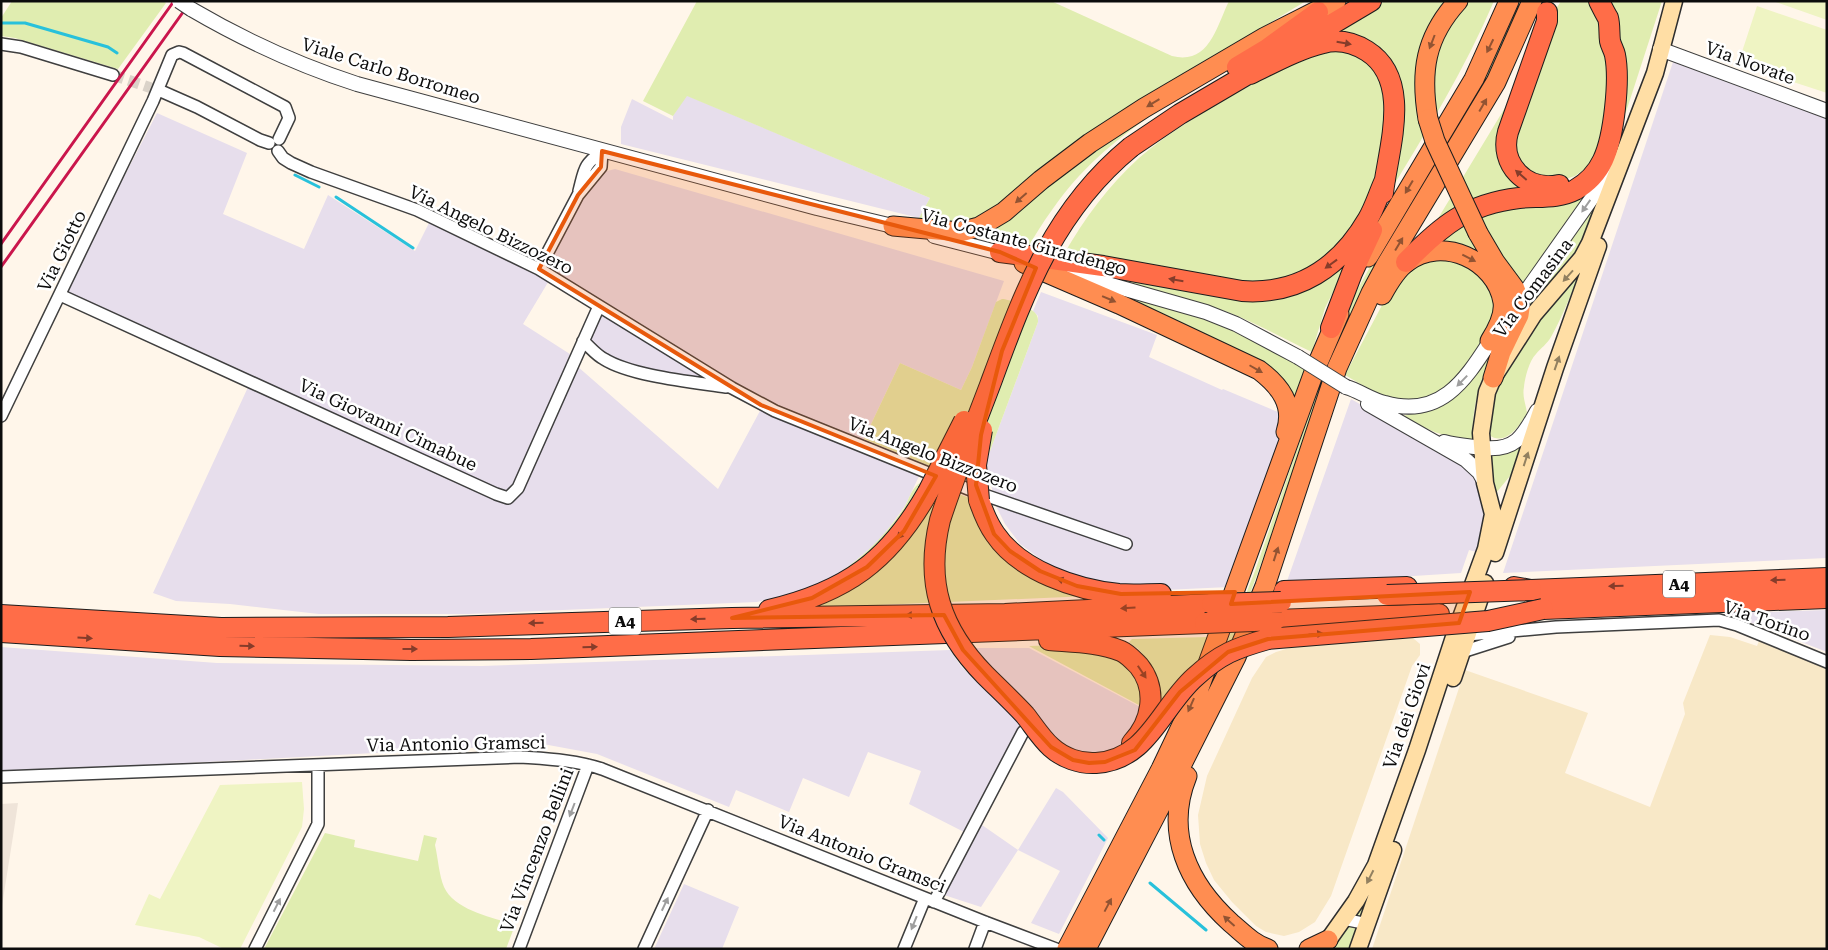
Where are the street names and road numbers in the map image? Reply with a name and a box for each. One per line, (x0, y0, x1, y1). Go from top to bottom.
street label: Viale Carlo Borromeo (299, 33, 483, 108)
street label: Via Novate (1703, 37, 1798, 88)
street label: Via Angelo Bizzozero (406, 181, 577, 278)
street label: Via Costante Girardengo (919, 204, 1129, 279)
street label: Via Giotto (33, 207, 90, 295)
street label: Via Comasina (1489, 234, 1577, 341)
street label: Via Giovanni Cimabue (296, 374, 481, 475)
street label: Via Angelo Bizzozero (845, 412, 1021, 497)
road number: A4 (1663, 570, 1695, 598)
street label: Via Torino (1721, 596, 1813, 645)
road number: A4 (609, 608, 641, 634)
street label: Via dei Giovi (1379, 660, 1435, 772)
street label: Via Antonio Gramsci (366, 731, 546, 756)
street label: Via Vincenzo Bellini (496, 764, 578, 935)
street label: Via Antonio Gramsci (775, 810, 949, 897)

